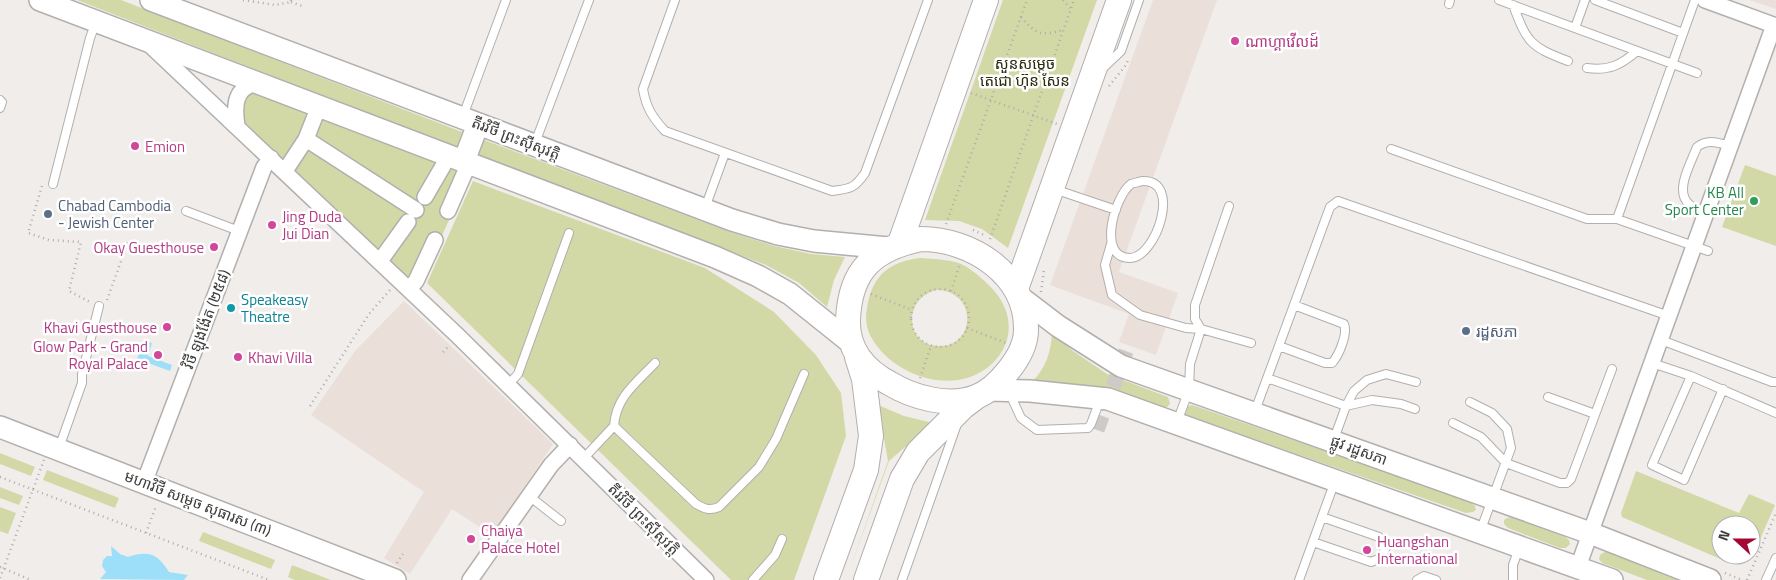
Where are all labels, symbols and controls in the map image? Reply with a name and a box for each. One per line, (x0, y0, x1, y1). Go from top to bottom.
place label: ណាហ្គាវើលដ៍ (1245, 30, 1319, 53)
marker: ណាហ្គាវើលដ៍ (1229, 35, 1241, 47)
park label: សួនសម្តេច តេជោ ហ៊ុន សែន (980, 52, 1070, 92)
street label: តីរវិថី ព្រះស៊ីសុវត្តិ (468, 111, 564, 165)
place label: Emion (145, 135, 185, 158)
marker: Emion (129, 140, 141, 152)
place label: KB All Sport Center (1665, 181, 1744, 221)
place label: Chabad Cambodia - Jewish Center (58, 194, 172, 234)
marker: KB All Sport Center (1748, 195, 1760, 207)
place label: Jing Duda Jui Dian (282, 205, 342, 245)
marker: Chabad Cambodia - Jewish Center (42, 208, 54, 220)
marker: Jing Duda Jui Dian (266, 219, 278, 231)
place label: Okay Guesthouse (93, 236, 204, 259)
marker: Okay Guesthouse (208, 241, 220, 253)
street label: វិថី ឡុងង៉ែត (២៥៨) (176, 266, 237, 373)
place label: Speakeasy Theatre (241, 288, 308, 328)
marker: Speakeasy Theatre (225, 302, 237, 314)
place label: Khavi Guesthouse (44, 316, 157, 339)
place label: រដ្ឋសភា (1476, 320, 1518, 343)
marker: Khavi Guesthouse (161, 321, 173, 333)
marker: រដ្ឋសភា (1460, 325, 1472, 337)
place label: Glow Park - Grand Royal Palace (33, 335, 148, 375)
place label: Khavi Villa (248, 346, 313, 369)
marker: Glow Park - Grand Royal Palace (152, 349, 164, 361)
marker: Khavi Villa (232, 351, 244, 363)
street label: ផ្លូវ រដ្ឋសភា (1326, 429, 1391, 473)
street label: មហាវិថី សម្តេច សុធារស (៣) (121, 464, 275, 542)
street label: តីរវិថី ព្រះស៊ីសុវត្តិ (603, 478, 685, 560)
north arrow (1711, 515, 1761, 565)
place label: Chaiya Palace Hotel (481, 519, 560, 559)
text: N (1712, 527, 1735, 543)
place label: Huangshan International (1377, 530, 1458, 570)
marker: Chaiya Palace Hotel (465, 533, 477, 545)
marker: Huangshan International (1361, 544, 1373, 556)

